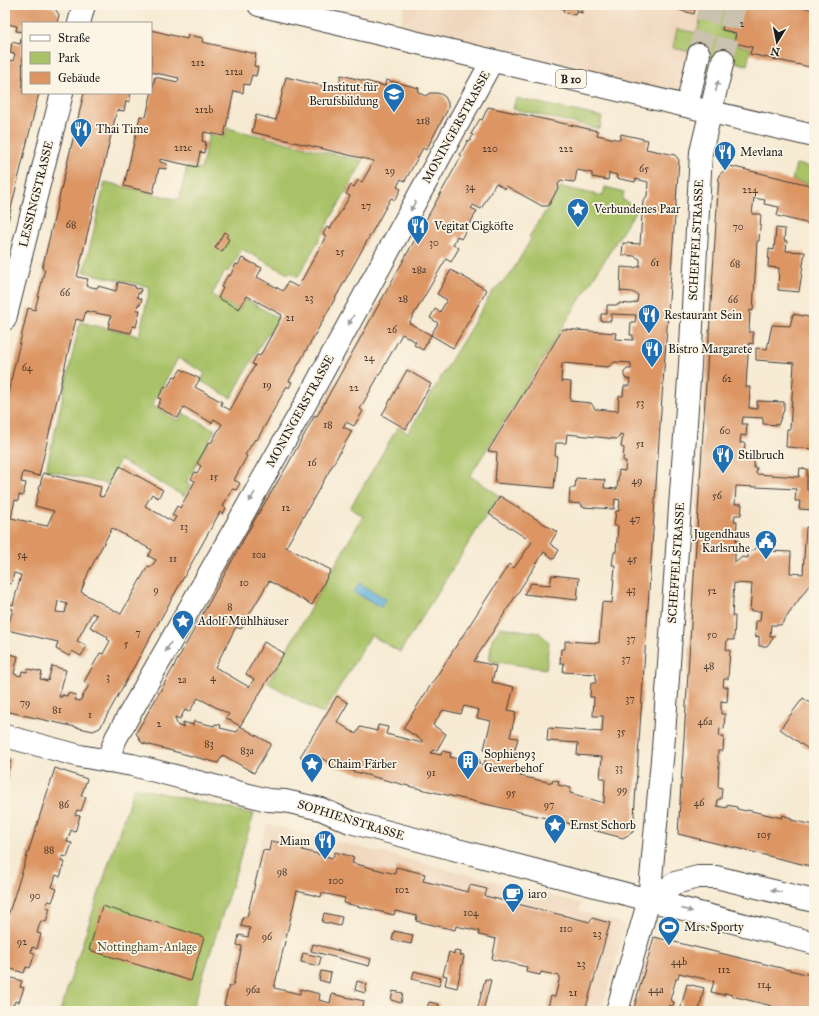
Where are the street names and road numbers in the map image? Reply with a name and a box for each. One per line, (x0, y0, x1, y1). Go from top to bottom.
street label: MONINGERSTRASSE (419, 68, 493, 186)
road number: B 10 (556, 70, 586, 88)
street label: LESSINGSTRASSE (16, 139, 56, 249)
street label: SCHEFFELSTRASSE (686, 179, 706, 301)
street label: MONINGERSTRASSE (263, 352, 337, 470)
street label: SCHEFFELSTRASSE (665, 502, 687, 624)
street label: SOPHIENSTRASSE (296, 797, 407, 843)

